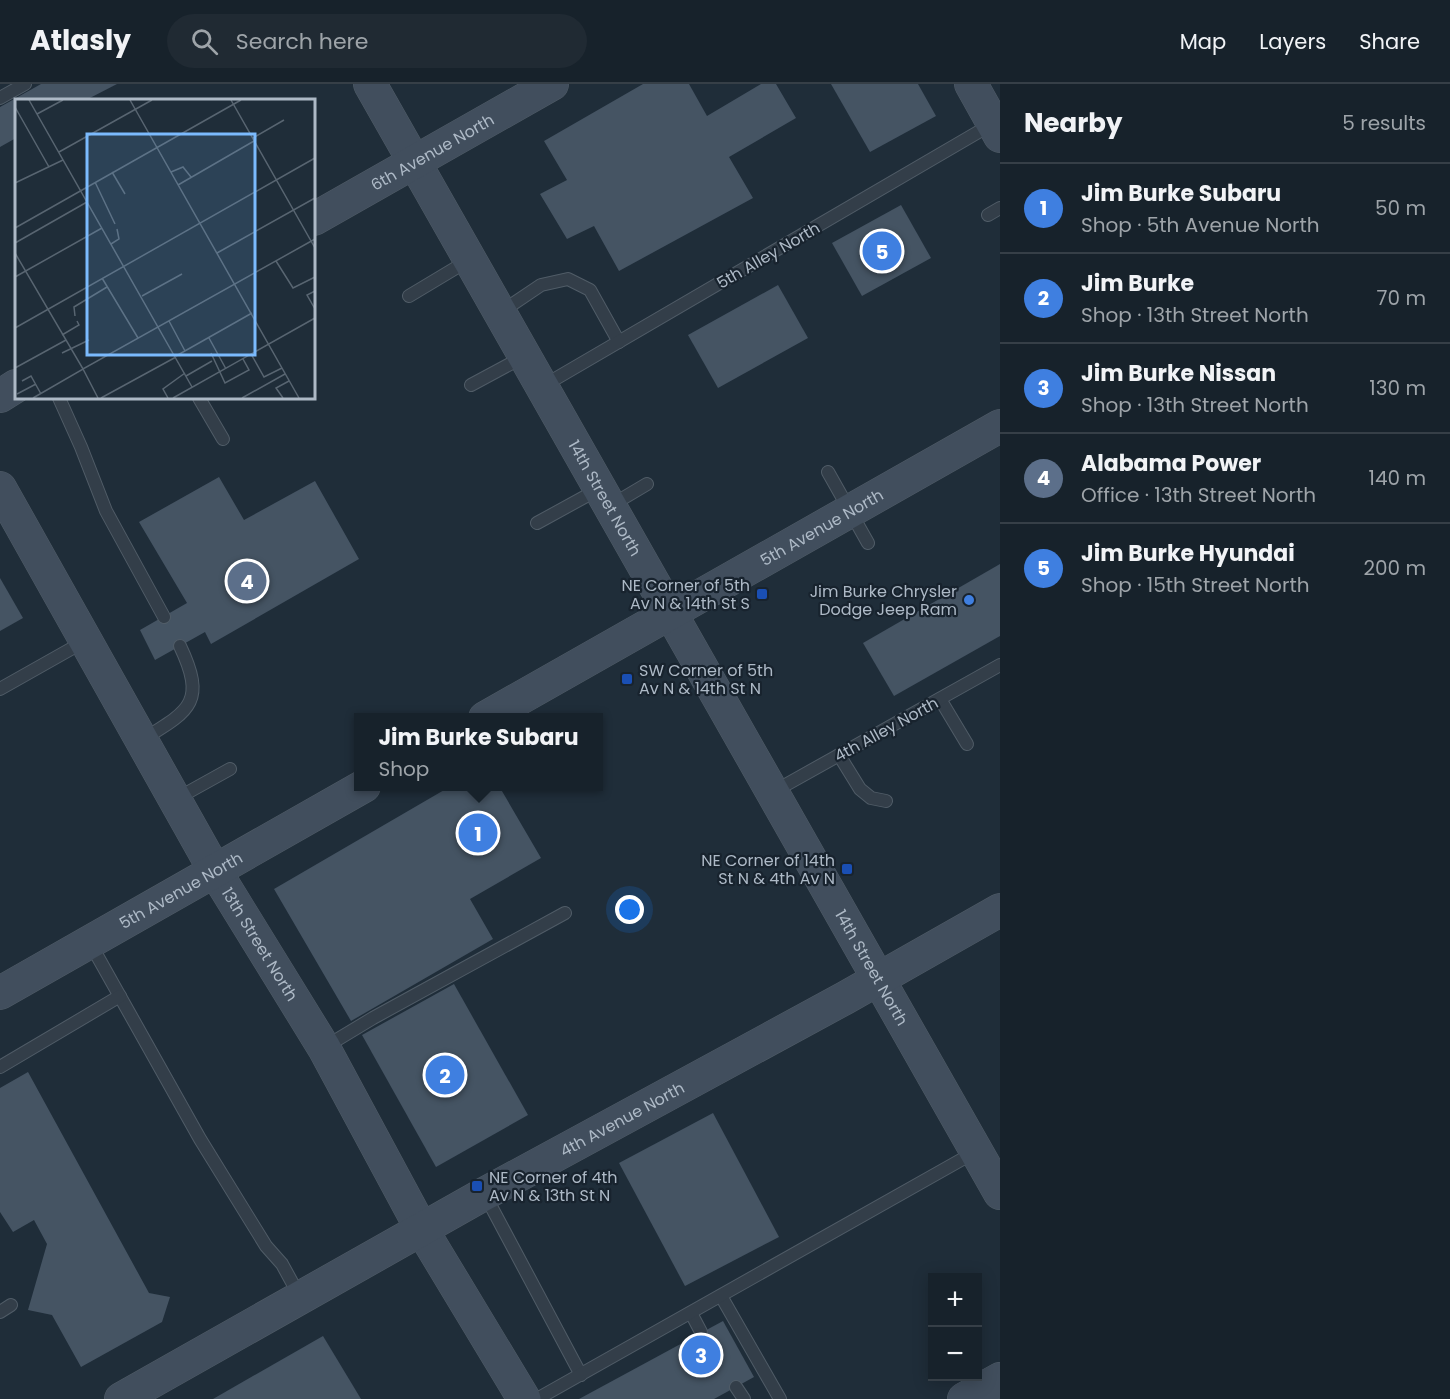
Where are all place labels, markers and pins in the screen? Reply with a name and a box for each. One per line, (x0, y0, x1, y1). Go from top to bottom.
pin: 5 (862, 228, 902, 274)
pin: 4 (228, 558, 266, 604)
place label: NE Corner of 5th Av N & 14th St S (621, 574, 750, 615)
place label: Jim Burke Chrysler Dodge Jeep Ram (810, 580, 957, 621)
marker: NE Corner of 5th Av N & 14th St S (755, 587, 769, 601)
marker: Jim Burke Chrysler Dodge Jeep Ram (962, 593, 976, 607)
place label: SW Corner of 5th Av N & 14th St N (639, 659, 773, 700)
marker: SW Corner of 5th Av N & 14th St N (620, 672, 634, 686)
pin: 1 (458, 810, 498, 855)
place label: NE Corner of 14th St N & 4th Av N (701, 849, 835, 890)
marker: NE Corner of 14th St N & 4th Av N (840, 862, 854, 876)
pin: 2 (426, 1052, 464, 1098)
place label: NE Corner of 4th Av N & 13th St N (489, 1166, 618, 1207)
marker: NE Corner of 4th Av N & 13th St N (470, 1179, 484, 1193)
pin: 3 (682, 1332, 720, 1378)

